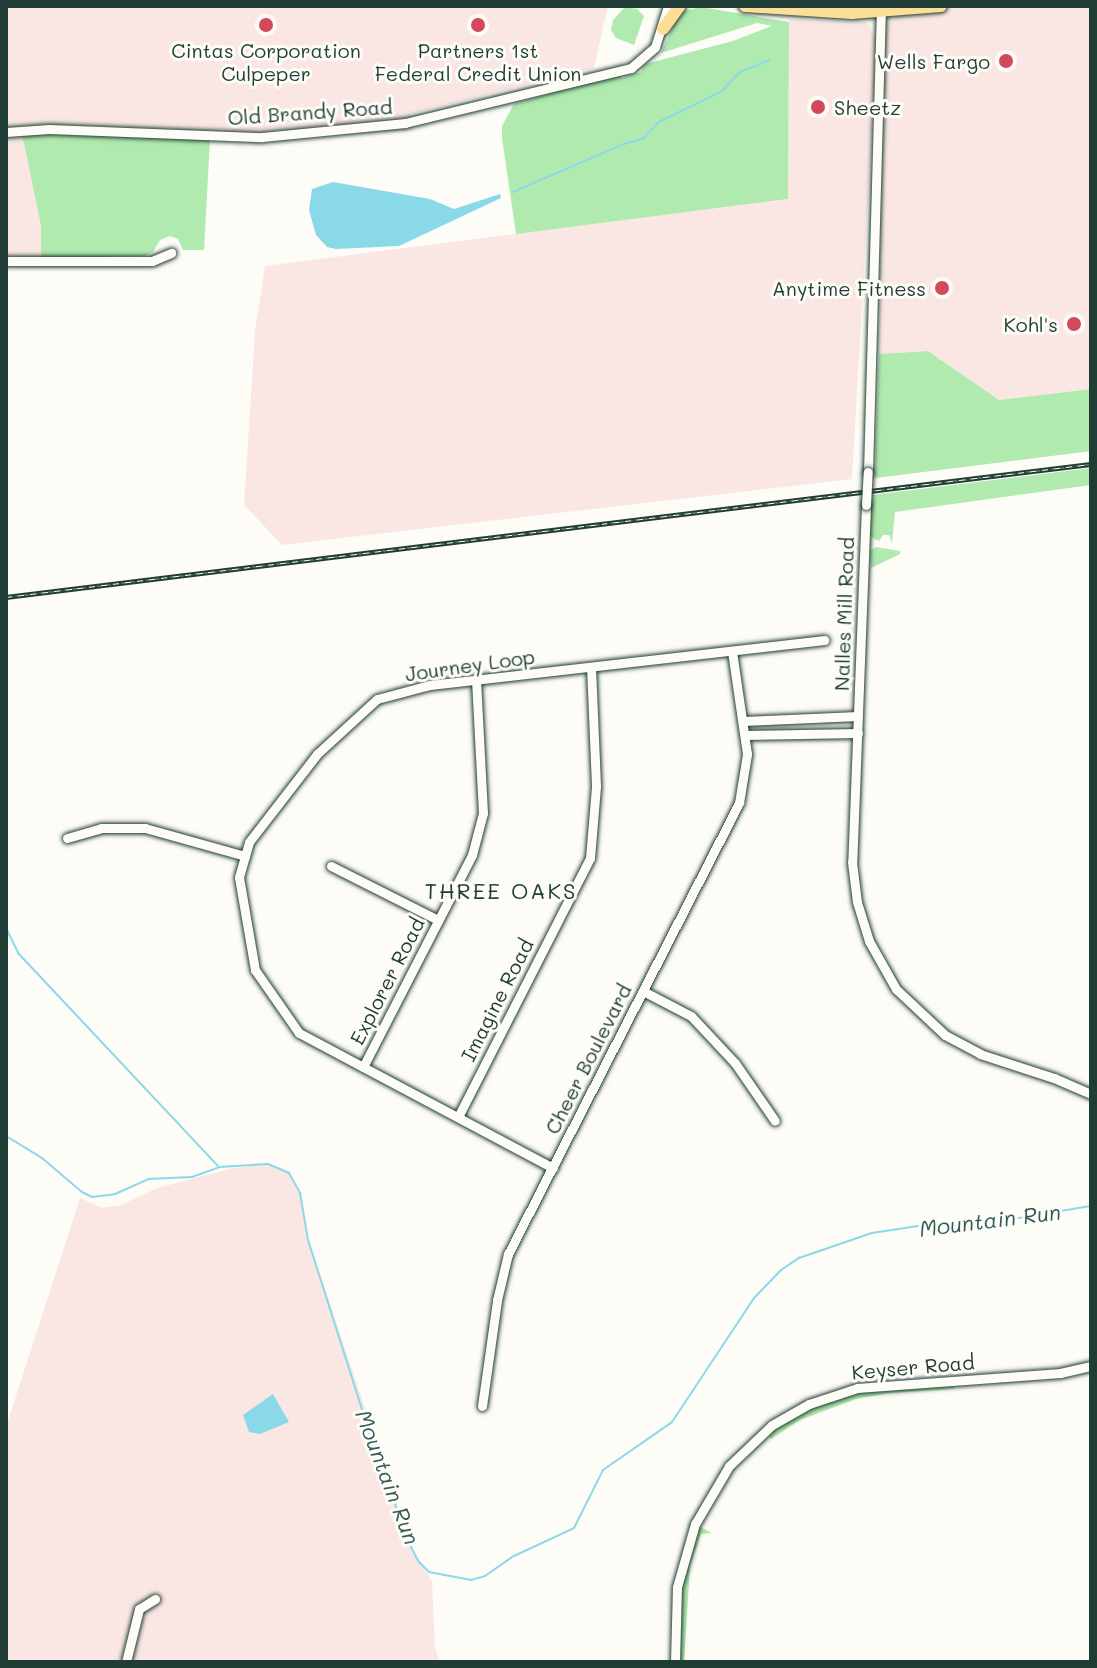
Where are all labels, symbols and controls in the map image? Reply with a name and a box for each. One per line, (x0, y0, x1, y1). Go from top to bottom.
marker: Cintas Corporation Culpeper (257, 16, 275, 34)
marker: Partners 1st Federal Credit Union (469, 16, 487, 34)
place label: Cintas Corporation Culpeper (171, 38, 361, 85)
place label: Partners 1st Federal Credit Union (375, 38, 581, 85)
place label: Wells Fargo (877, 49, 990, 73)
marker: Wells Fargo (997, 52, 1015, 70)
street label: Old Brandy Road (227, 94, 393, 130)
place label: Sheetz (834, 95, 901, 119)
marker: Sheetz (809, 98, 827, 116)
place label: Anytime Fitness (772, 276, 926, 300)
marker: Anytime Fitness (933, 279, 951, 297)
place label: Kohl's (1004, 312, 1058, 336)
marker: Kohl's (1065, 315, 1083, 333)
street label: Nalles Mill Road (829, 537, 859, 691)
street label: Journey Loop (404, 644, 536, 686)
district label: THREE OAKS (425, 878, 577, 904)
street label: Explorer Road (345, 913, 429, 1049)
street label: Imagine Road (456, 935, 538, 1065)
street label: Cheer Boulevard (540, 980, 636, 1138)
water label: Mountain Run (918, 1198, 1062, 1242)
street label: Keyser Road (851, 1350, 975, 1384)
water label: Mountain Run (350, 1406, 426, 1548)

